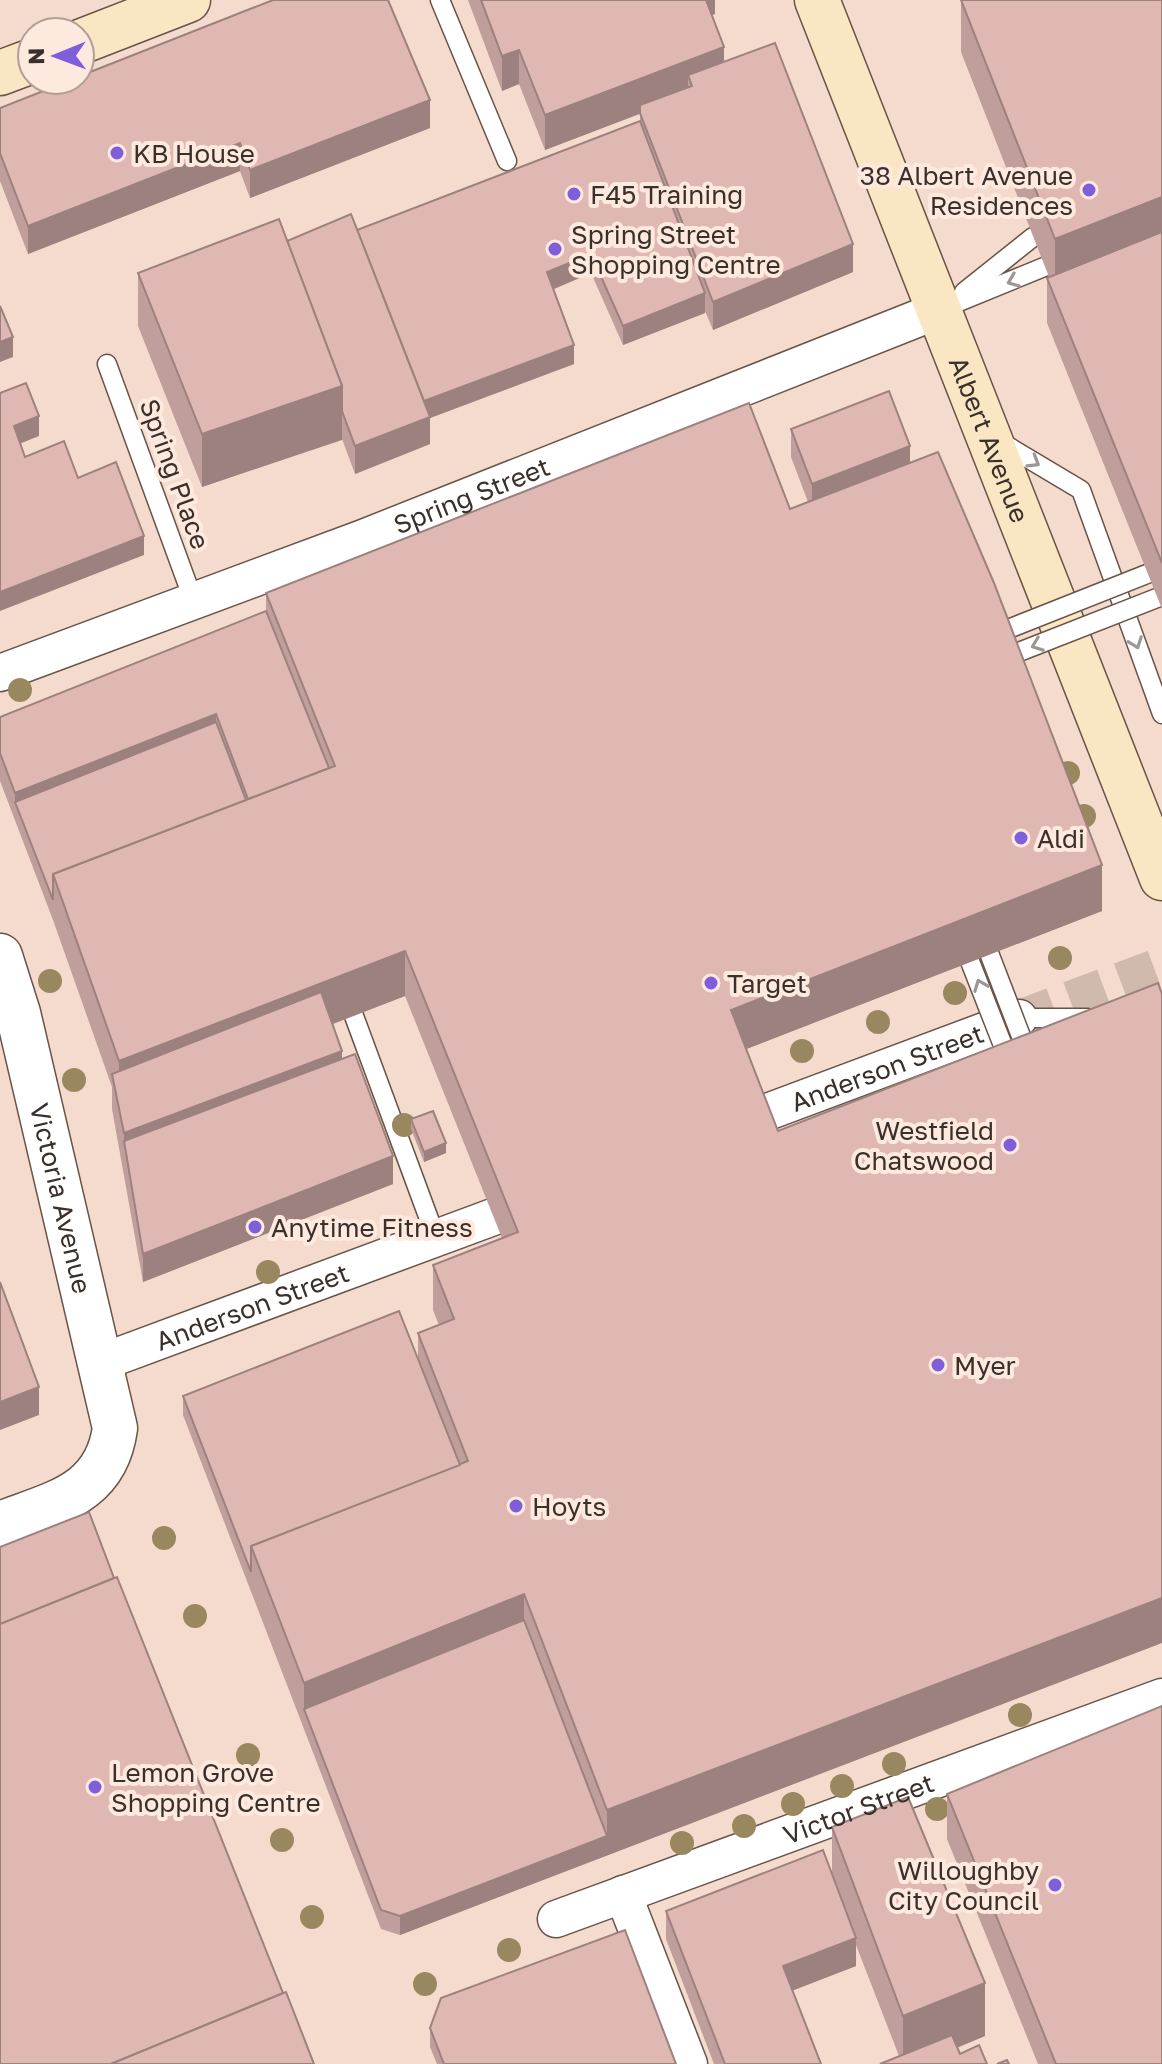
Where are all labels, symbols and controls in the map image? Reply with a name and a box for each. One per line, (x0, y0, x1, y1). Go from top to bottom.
north arrow (16, 16, 96, 96)
text: N (22, 48, 49, 65)
place label: KB House (133, 138, 255, 169)
marker: KB House (108, 144, 126, 162)
place label: 38 Albert Avenue Residences (860, 160, 1073, 221)
place label: F45 Training (590, 179, 743, 210)
marker: 38 Albert Avenue Residences (1080, 181, 1098, 199)
marker: F45 Training (565, 185, 583, 203)
place label: Spring Street Shopping Centre (571, 219, 781, 280)
marker: Spring Street Shopping Centre (546, 240, 564, 258)
one-way arrow (1007, 271, 1021, 288)
street label: Albert Avenue (943, 352, 1036, 527)
street label: Spring Place (133, 395, 217, 553)
street label: Spring Street (389, 450, 554, 540)
one-way arrow (1025, 452, 1040, 468)
one-way arrow (1031, 635, 1045, 652)
one-way arrow (1126, 635, 1143, 649)
place label: Aldi (1037, 823, 1085, 854)
marker: Aldi (1012, 829, 1030, 847)
place label: Target (727, 968, 807, 999)
marker: Target (702, 974, 720, 992)
one-way arrow (973, 979, 989, 993)
street label: Anderson Street (786, 1017, 988, 1117)
street label: Victoria Avenue (24, 1100, 99, 1297)
place label: Westfield Chatswood (854, 1115, 994, 1176)
marker: Westfield Chatswood (1001, 1136, 1019, 1154)
place label: Anytime Fitness (271, 1212, 473, 1243)
marker: Anytime Fitness (246, 1218, 264, 1236)
street label: Anderson Street (151, 1256, 353, 1356)
place label: Myer (954, 1350, 1016, 1381)
marker: Myer (929, 1356, 947, 1374)
place label: Hoyts (532, 1491, 606, 1522)
marker: Hoyts (507, 1497, 525, 1515)
place label: Lemon Grove Shopping Centre (111, 1757, 321, 1818)
street label: Victor Street (779, 1766, 938, 1850)
marker: Lemon Grove Shopping Centre (86, 1778, 104, 1796)
place label: Willoughby City Council (888, 1855, 1039, 1916)
marker: Willoughby City Council (1046, 1876, 1064, 1894)

